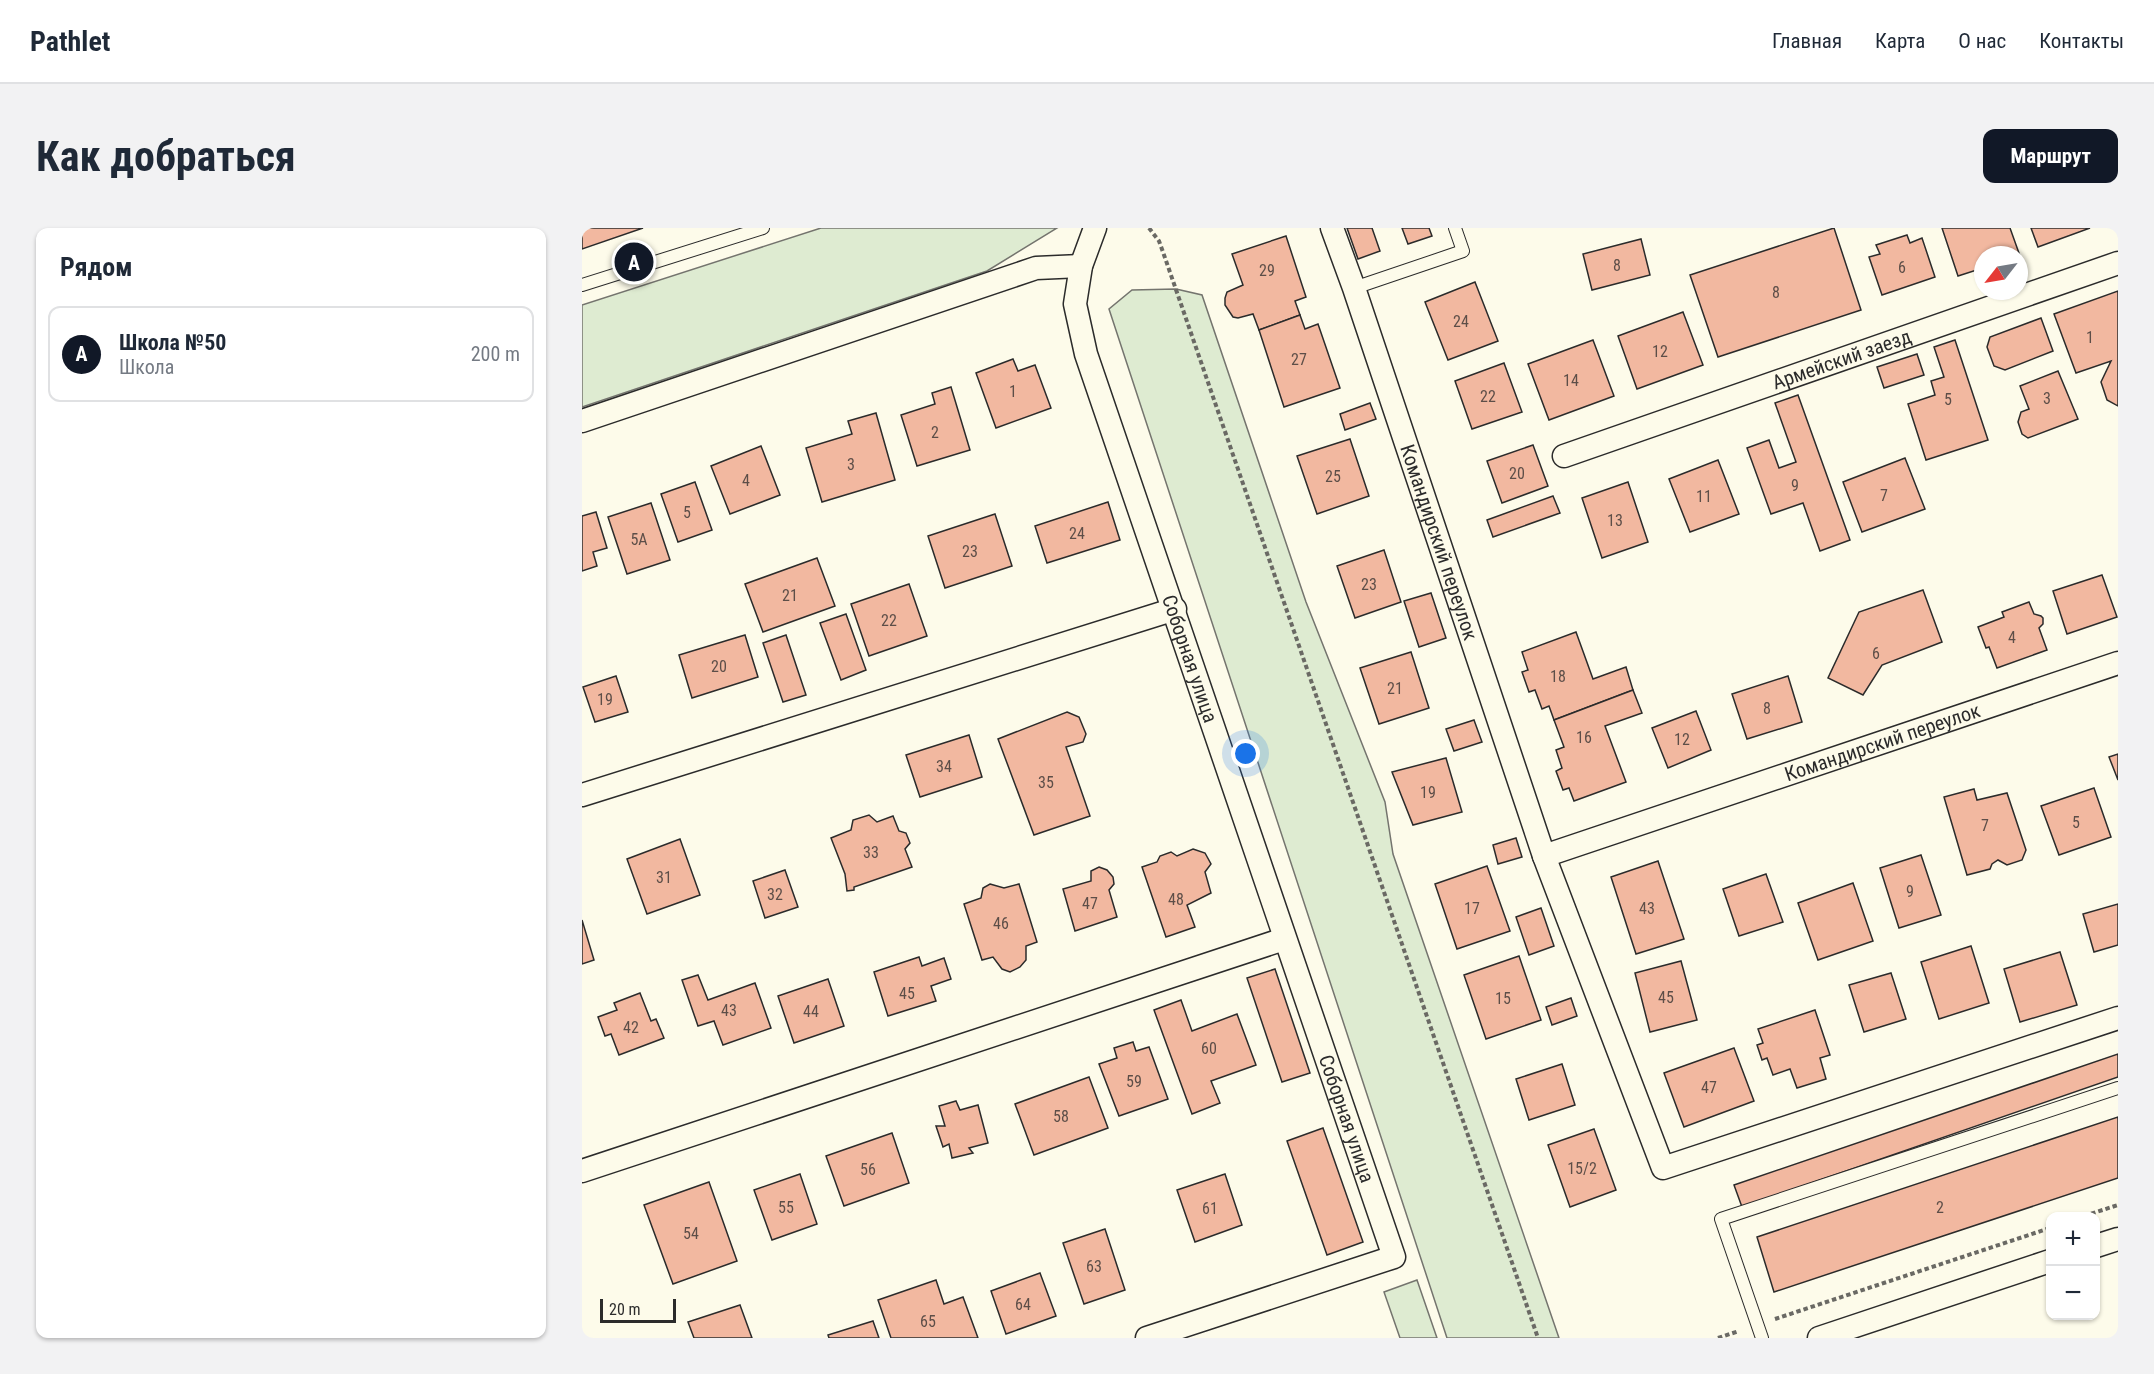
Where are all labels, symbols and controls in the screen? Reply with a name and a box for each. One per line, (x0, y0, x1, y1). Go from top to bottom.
text: Pathlet (30, 25, 110, 58)
text: Главная (1772, 29, 1842, 53)
text: Карта (1875, 29, 1925, 53)
text: О нас (1958, 29, 2006, 53)
text: Контакты (2039, 29, 2124, 53)
button: Маршрут (1983, 129, 2118, 183)
text: Как добраться (36, 132, 296, 181)
pin: A (614, 240, 654, 285)
north arrow (1974, 246, 2028, 300)
text: Рядом (60, 252, 132, 282)
house number: 8 (1613, 256, 1621, 275)
house number: 6 (1898, 258, 1906, 277)
house number: 29 (1259, 261, 1275, 280)
house number: 8 (1772, 283, 1780, 302)
house number: 24 (1453, 312, 1469, 331)
street label: Армейский заезд (1769, 324, 1914, 395)
house number: 1 (2086, 328, 2094, 347)
text: Школа №50 (119, 330, 226, 355)
text: A (76, 342, 87, 366)
text: 200 m (471, 342, 520, 366)
house number: 12 (1652, 342, 1668, 361)
house number: 27 (1291, 350, 1307, 369)
text: Школа (119, 355, 174, 379)
house number: 14 (1563, 371, 1579, 390)
house number: 1 (1009, 382, 1017, 401)
house number: 22 (1480, 387, 1496, 406)
house number: 3 (2043, 389, 2051, 408)
house number: 5 (1944, 390, 1952, 409)
house number: 2 (931, 423, 939, 442)
street label: Командирский переулок (1395, 441, 1483, 644)
house number: 3 (847, 455, 855, 474)
house number: 20 (1509, 464, 1525, 483)
house number: 25 (1325, 467, 1341, 486)
house number: 4 (742, 471, 750, 490)
house number: 9 (1791, 476, 1799, 495)
house number: 7 (1880, 486, 1888, 505)
house number: 11 (1696, 487, 1712, 506)
house number: 5 (683, 503, 691, 522)
house number: 13 (1607, 511, 1623, 530)
house number: 24 (1069, 524, 1085, 543)
house number: 5А (630, 530, 648, 549)
house number: 23 (962, 542, 978, 561)
house number: 23 (1361, 575, 1377, 594)
house number: 21 (782, 586, 798, 605)
street label: Соборная улица (1157, 592, 1223, 726)
house number: 22 (881, 611, 897, 630)
house number: 4 (2008, 628, 2016, 647)
house number: 6 (1872, 644, 1880, 663)
house number: 20 (711, 657, 727, 676)
house number: 18 (1550, 667, 1566, 686)
house number: 21 (1387, 679, 1403, 698)
house number: 19 (597, 690, 613, 709)
street label: Командирский переулок (1781, 698, 1984, 786)
house number: 8 (1763, 699, 1771, 718)
house number: 16 (1576, 728, 1592, 747)
house number: 12 (1674, 730, 1690, 749)
your location (1231, 739, 1260, 768)
house number: 34 (936, 757, 952, 776)
house number: 35 (1038, 773, 1054, 792)
house number: 19 (1420, 783, 1436, 802)
house number: 5 (2072, 813, 2080, 832)
house number: 7 (1981, 816, 1989, 835)
house number: 33 (863, 843, 879, 862)
house number: 31 (656, 868, 672, 887)
house number: 9 (1906, 882, 1914, 901)
house number: 32 (767, 885, 783, 904)
house number: 48 (1168, 890, 1184, 909)
house number: 47 (1082, 894, 1098, 913)
house number: 17 (1464, 899, 1480, 918)
house number: 43 (1639, 899, 1655, 918)
house number: 46 (993, 914, 1009, 933)
house number: 45 (899, 984, 915, 1003)
house number: 45 (1658, 988, 1674, 1007)
house number: 15 (1495, 989, 1511, 1008)
house number: 43 (721, 1001, 737, 1020)
house number: 44 (803, 1002, 819, 1021)
house number: 42 (623, 1018, 639, 1037)
house number: 60 (1201, 1039, 1217, 1058)
street label: Соборная улица (1314, 1052, 1380, 1186)
house number: 59 (1126, 1072, 1142, 1091)
house number: 47 (1701, 1078, 1717, 1097)
house number: 58 (1053, 1107, 1069, 1126)
house number: 15/2 (1567, 1159, 1597, 1178)
house number: 56 (860, 1160, 876, 1179)
house number: 55 (778, 1198, 794, 1217)
house number: 2 (1936, 1198, 1944, 1217)
house number: 61 (1202, 1199, 1218, 1218)
map controls (2046, 1212, 2100, 1320)
button: + (2046, 1212, 2100, 1266)
house number: 54 (683, 1224, 699, 1243)
house number: 63 (1086, 1257, 1102, 1276)
button: − (2046, 1266, 2100, 1320)
house number: 64 (1015, 1295, 1031, 1314)
scale bar (600, 1296, 676, 1324)
text: 20 m (609, 1300, 641, 1319)
house number: 65 (920, 1312, 936, 1331)

